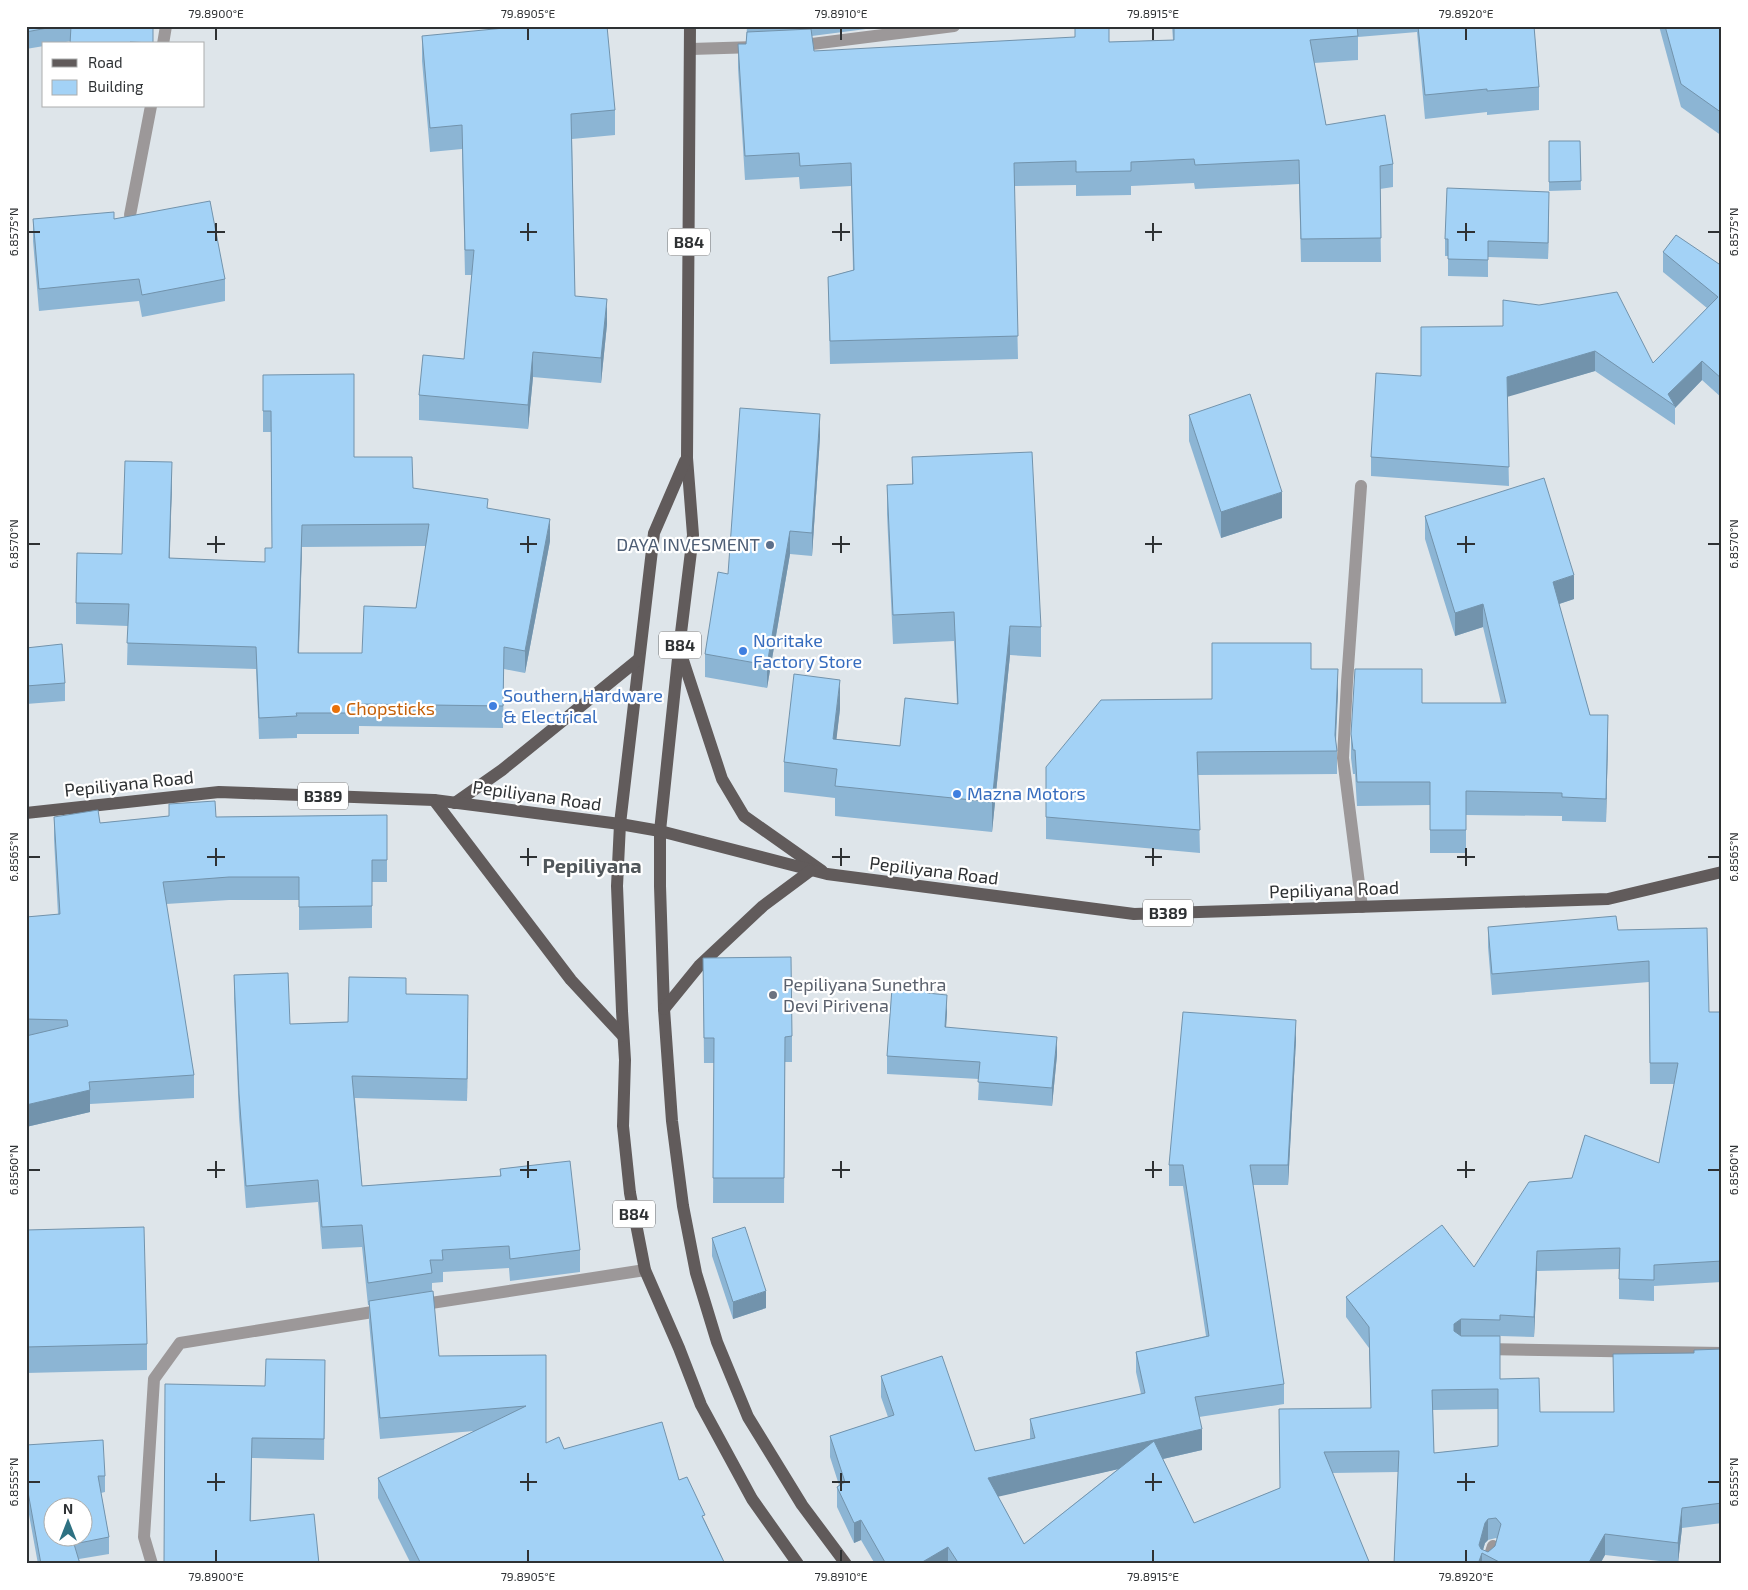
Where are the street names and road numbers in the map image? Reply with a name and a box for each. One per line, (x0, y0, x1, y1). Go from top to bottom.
road number: B84 (668, 228, 710, 256)
road number: B84 (659, 632, 701, 658)
street label: Pepiliyana Road (63, 765, 195, 801)
street label: Pepiliyana Road (471, 775, 603, 815)
road number: B389 (298, 782, 348, 809)
street label: Pepiliyana Road (868, 851, 1000, 889)
street label: Pepiliyana Road (1269, 876, 1399, 902)
road number: B389 (1143, 900, 1193, 926)
road number: B84 (613, 1200, 655, 1228)

